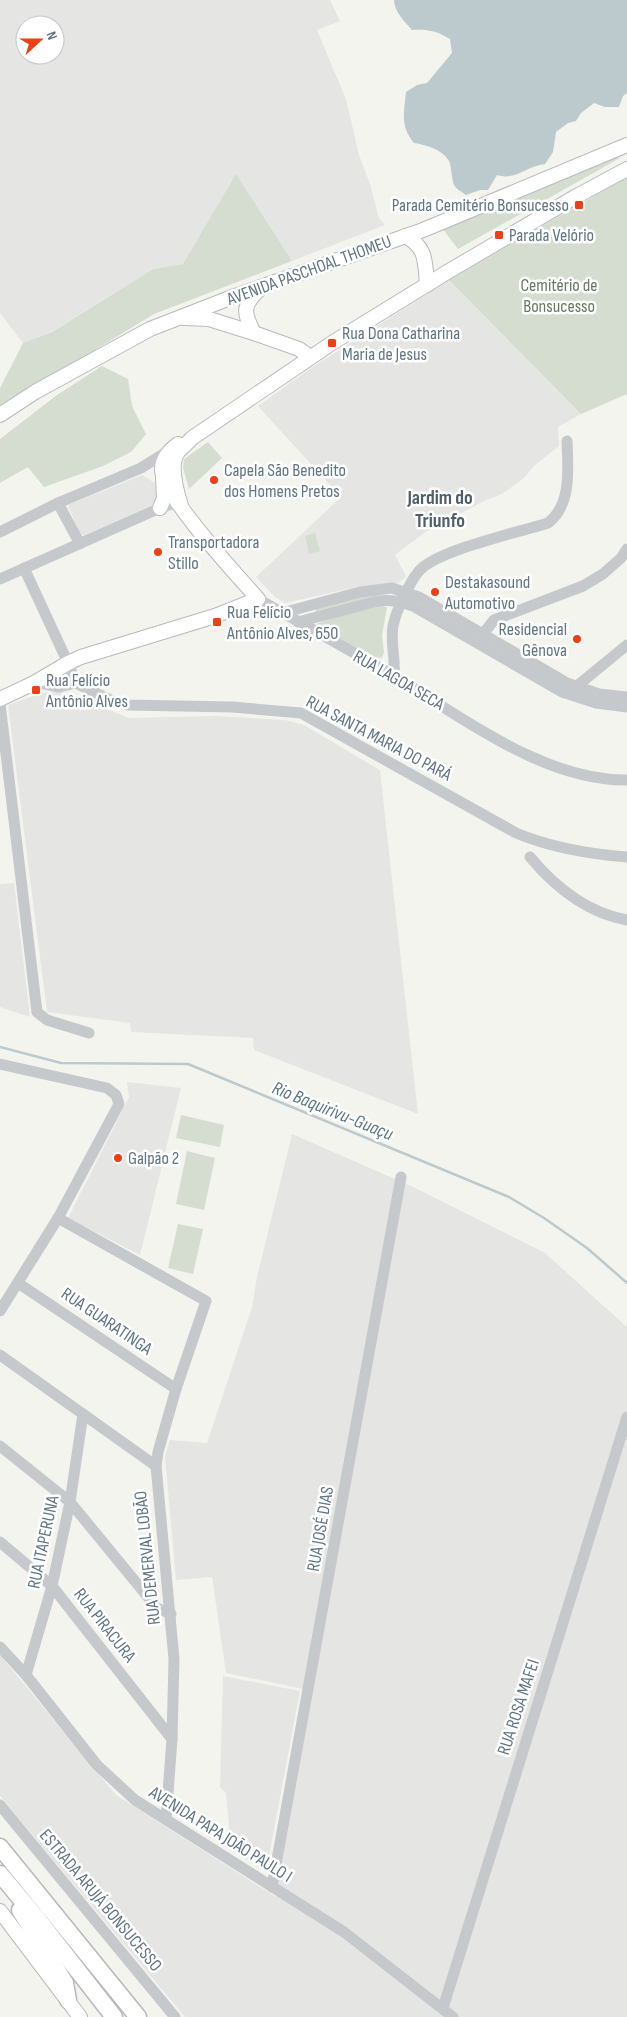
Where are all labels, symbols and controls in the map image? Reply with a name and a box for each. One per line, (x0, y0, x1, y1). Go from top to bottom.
north arrow (15, 15, 65, 65)
text: N (42, 29, 61, 42)
place label: Parada Cemitério Bonsucesso (392, 195, 569, 216)
marker: Parada Cemitério Bonsucesso (573, 199, 585, 211)
place label: Parada Velório (509, 225, 594, 246)
marker: Parada Velório (493, 229, 505, 241)
street label: AVENIDA PASCHOAL THOMEU (223, 231, 394, 310)
park label: Cemitério de Bonsucesso (521, 275, 597, 317)
place label: Rua Dona Catharina Maria de Jesus (342, 323, 460, 365)
marker: Rua Dona Catharina Maria de Jesus (326, 337, 338, 349)
place label: Capela São Benedito dos Homens Pretos (224, 460, 346, 502)
marker: Capela São Benedito dos Homens Pretos (208, 474, 220, 486)
district label: Jardim do Triunfo (406, 486, 473, 533)
place label: Transportadora Stillo (168, 532, 259, 574)
marker: Transportadora Stillo (152, 546, 164, 558)
place label: Destakasound Automotivo (444, 572, 530, 614)
marker: Destakasound Automotivo (429, 586, 441, 598)
place label: Rua Felício Antônio Alves, 650 (226, 602, 338, 644)
marker: Rua Felício Antônio Alves, 650 (211, 616, 223, 628)
place label: Residencial Gênova (499, 619, 567, 661)
marker: Residencial Gênova (571, 633, 583, 645)
street label: RUA LAGOA SECA (349, 646, 448, 715)
place label: Rua Felício Antônio Alves (45, 670, 128, 712)
marker: Rua Felício Antônio Alves (30, 684, 42, 696)
street label: RUA SANTA MARIA DO PARÁ (303, 691, 455, 786)
water label: Rio Baquirivu-Guaçu (269, 1077, 396, 1146)
place label: Galpão 2 (128, 1148, 179, 1169)
marker: Galpão 2 (112, 1152, 124, 1164)
street label: RUA GUARATINGA (57, 1283, 156, 1360)
street label: RUA JOSÉ DIAS (303, 1485, 338, 1573)
street label: RUA DEMERVAL LOBÃO (130, 1490, 165, 1626)
street label: RUA ITAPERUNA (23, 1493, 64, 1590)
street label: RUA PIRACURA (69, 1584, 140, 1667)
street label: RUA ROSA MAFEI (493, 1657, 544, 1758)
street label: AVENIDA PAPA JOÃO PAULO I (145, 1781, 296, 1887)
street label: ESTRADA ARUJÁ BONSUCESSO (35, 1825, 166, 1976)

